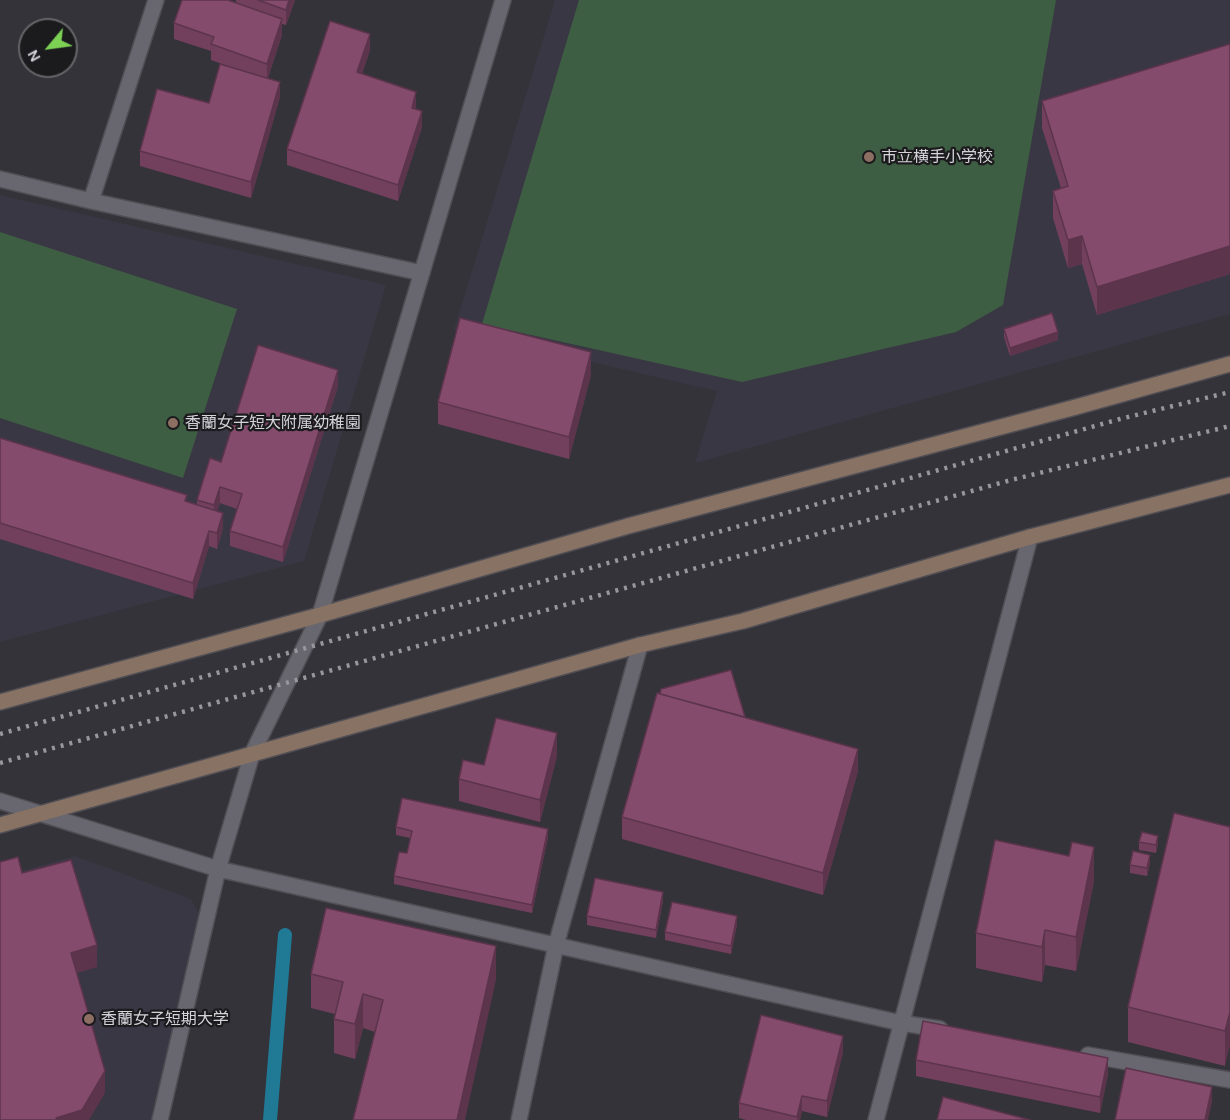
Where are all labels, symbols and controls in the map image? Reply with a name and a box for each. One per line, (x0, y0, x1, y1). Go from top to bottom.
north arrow (18, 18, 78, 78)
text: N (22, 46, 45, 66)
place label: 市立横手小学校 (881, 147, 993, 167)
marker: 市立横手小学校 (862, 150, 876, 164)
place label: 香蘭女子短大附属幼稚園 (185, 413, 361, 433)
marker: 香蘭女子短大附属幼稚園 (166, 416, 180, 430)
place label: 香蘭女子短期大学 (101, 1009, 229, 1029)
marker: 香蘭女子短期大学 (82, 1012, 96, 1026)

